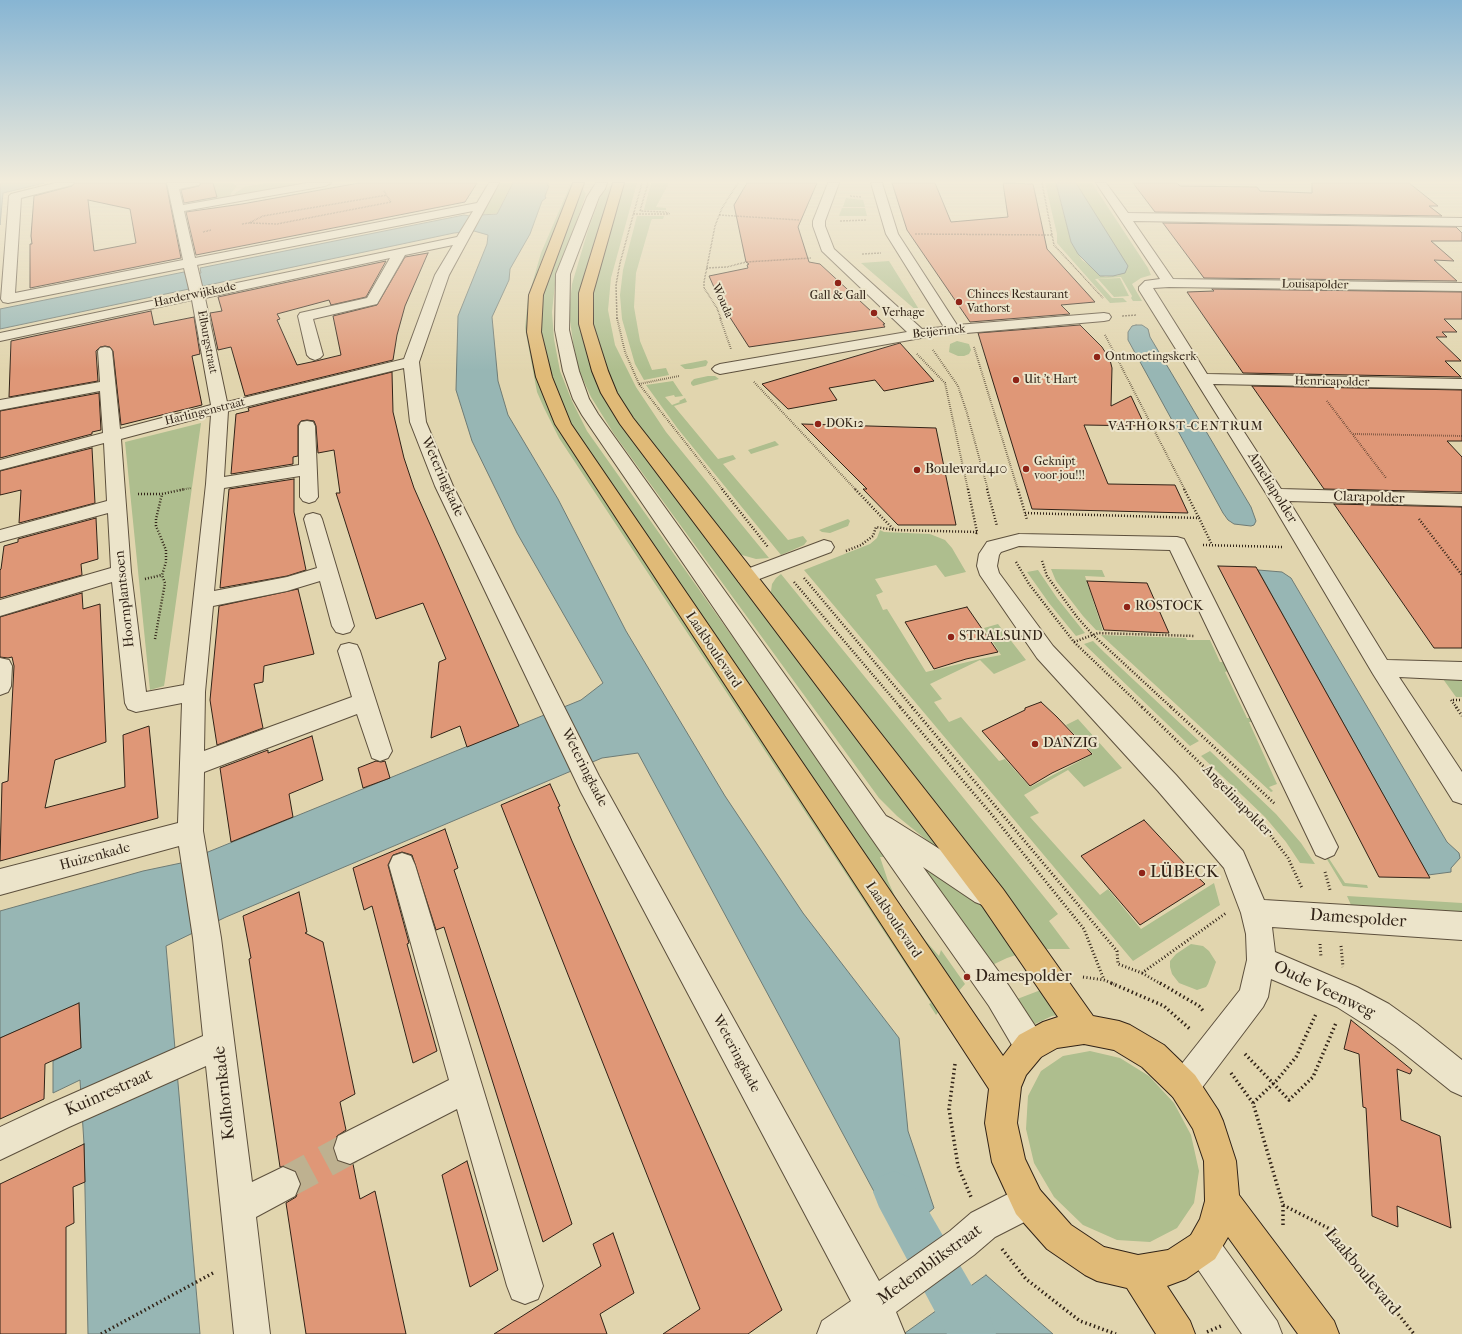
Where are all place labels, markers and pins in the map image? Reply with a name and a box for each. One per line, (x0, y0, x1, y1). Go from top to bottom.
marker: Gall & Gall (833, 278, 843, 288)
place label: Chinees Restaurant Vathorst (967, 288, 1068, 316)
place label: Gall & Gall (810, 289, 866, 303)
marker: Chinees Restaurant Vathorst (954, 297, 964, 307)
place label: Verhage (882, 306, 925, 320)
marker: Verhage (869, 308, 879, 318)
place label: Ontmoetingskerk (1105, 350, 1196, 364)
marker: Ontmoetingskerk (1092, 352, 1102, 362)
place label: Uit 't Hart (1024, 373, 1078, 387)
marker: Uit 't Hart (1011, 375, 1021, 385)
place label: DOK12 (826, 417, 864, 431)
marker: DOK12 (813, 419, 823, 429)
place label: Geknipt voor jou!!! (1034, 455, 1085, 483)
place label: Boulevard410 (925, 462, 1007, 478)
marker: Geknipt voor jou!!! (1021, 464, 1031, 474)
marker: Boulevard410 (912, 465, 922, 475)
place label: ROSTOCK (1135, 599, 1203, 615)
marker: ROSTOCK (1122, 602, 1132, 612)
place label: STRALSUND (959, 629, 1043, 645)
marker: STRALSUND (946, 632, 956, 642)
place label: DANZIG (1043, 736, 1098, 752)
marker: DANZIG (1030, 739, 1040, 749)
place label: LÜBECK (1150, 863, 1218, 883)
marker: LÜBECK (1137, 868, 1147, 878)
place label: Damespolder (975, 967, 1072, 987)
marker: Damespolder (962, 972, 972, 982)

